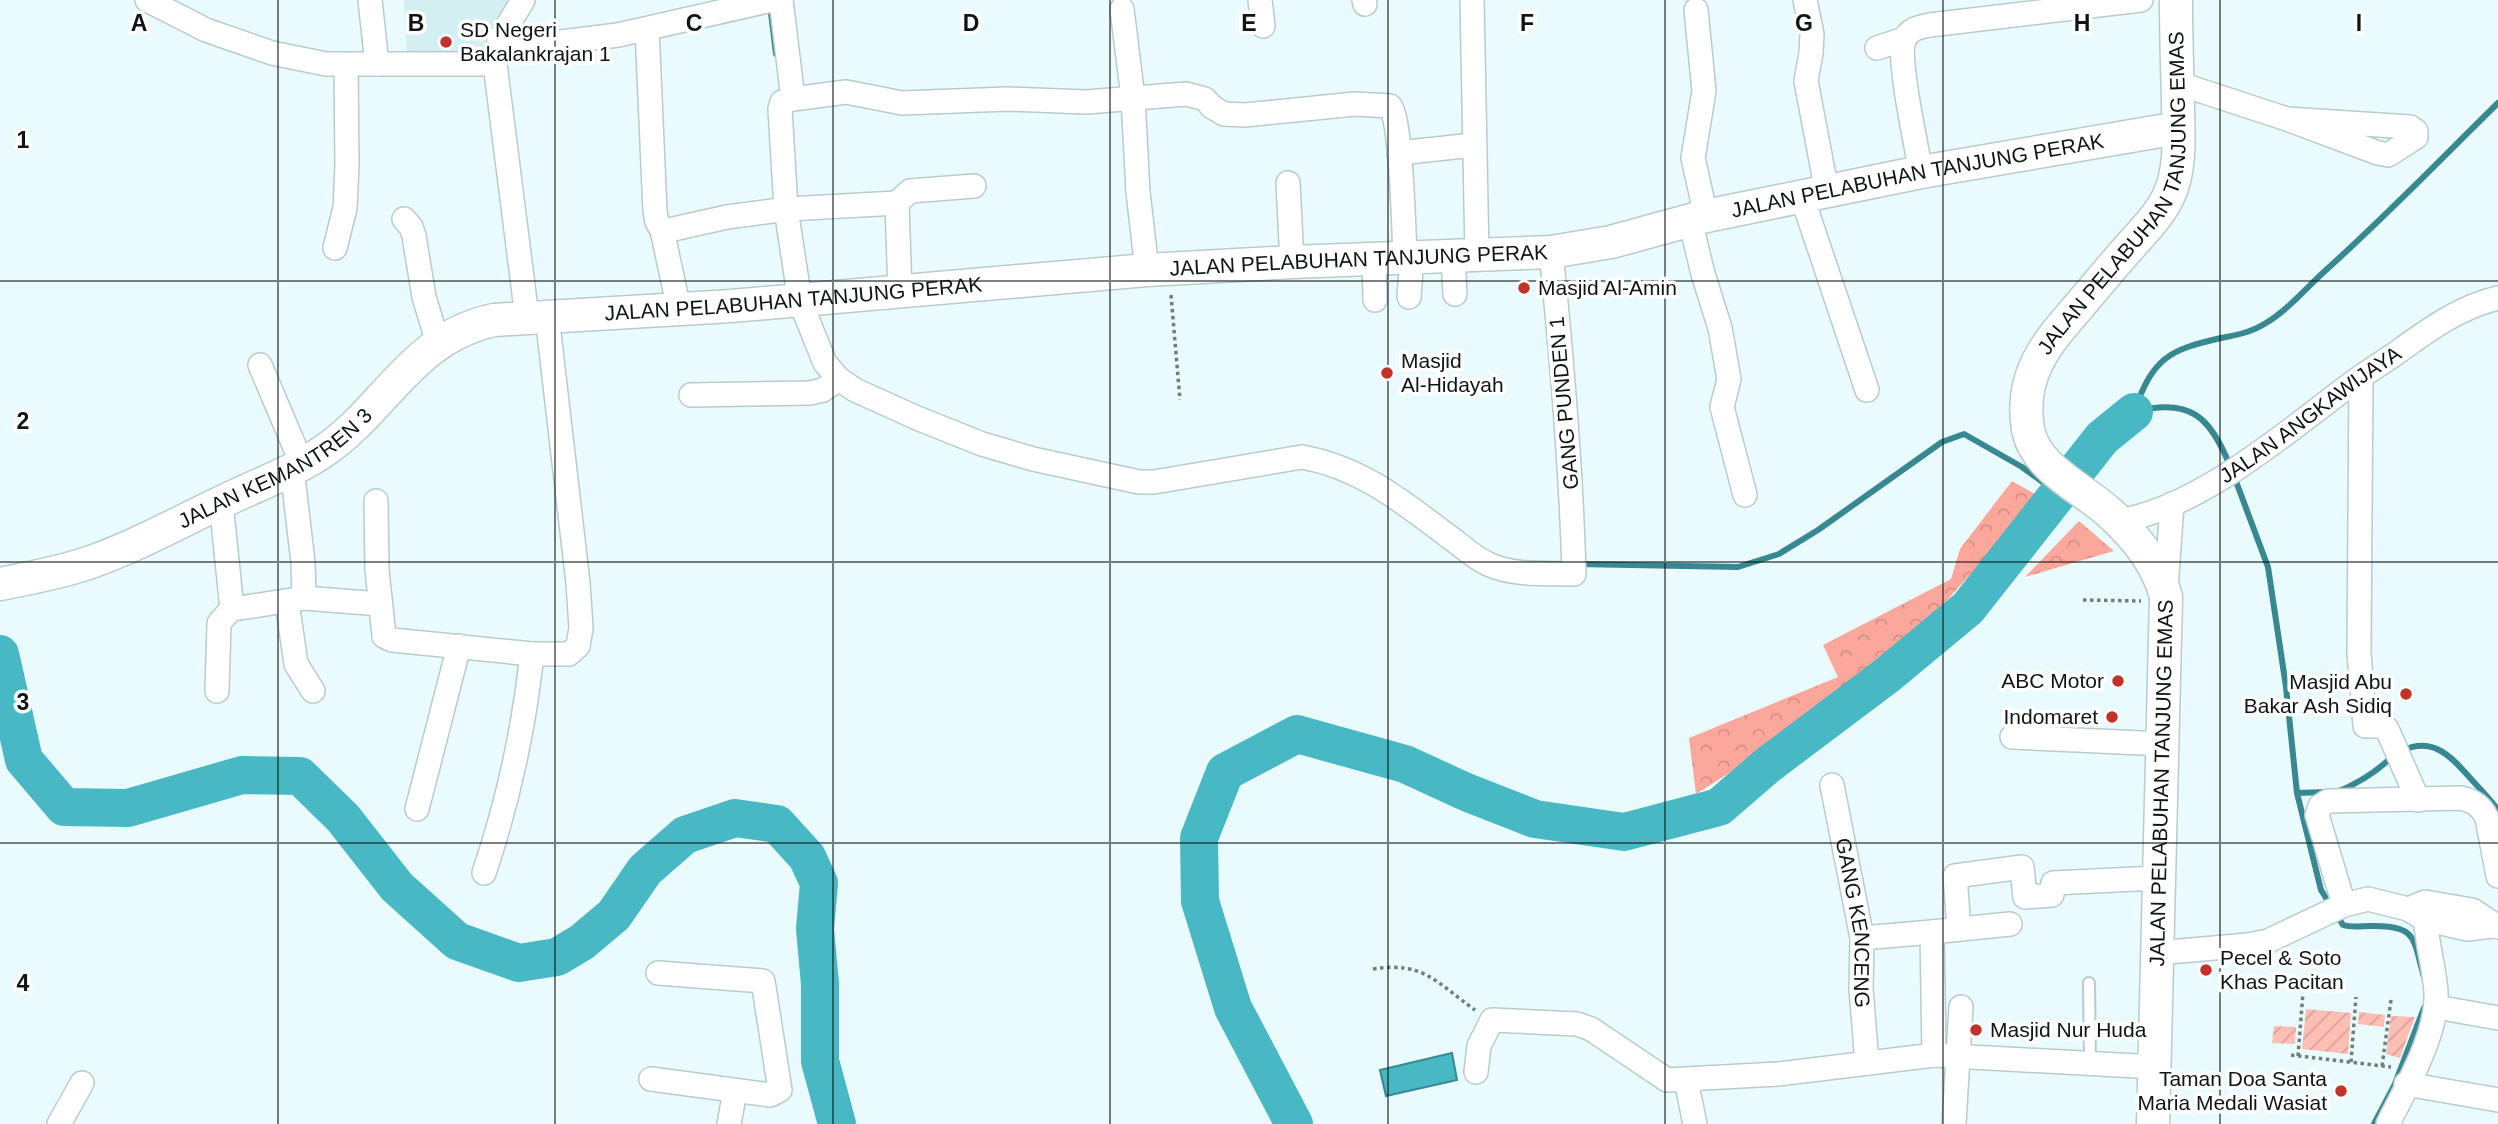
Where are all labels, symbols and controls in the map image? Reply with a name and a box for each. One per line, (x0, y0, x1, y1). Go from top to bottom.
text: A (131, 10, 147, 36)
text: B (408, 10, 424, 36)
text: C (686, 10, 702, 36)
text: D (963, 10, 979, 36)
text: E (1241, 10, 1257, 36)
text: F (1520, 10, 1534, 36)
text: G (1795, 10, 1813, 36)
text: I (2356, 10, 2362, 36)
street label: JALAN PELABUHAN TANJUNG EMAS (2026, 16, 2186, 366)
place label: SD Negeri Bakalankrajan 1 (460, 18, 611, 65)
marker: SD Negeri Bakalankrajan 1 (438, 34, 454, 50)
text: 1 (17, 127, 30, 153)
street label: JALAN PELABUHAN TANJUNG PERAK (1729, 129, 2105, 222)
street label: JALAN PELABUHAN TANJUNG PERAK (1169, 240, 1548, 280)
street label: JALAN PELABUHAN TANJUNG PERAK (604, 272, 983, 324)
place label: Masjid Al-Amin (1538, 276, 1677, 299)
marker: Masjid Al-Amin (1516, 280, 1532, 296)
street label: GANG PUNDEN 1 (1544, 315, 1583, 491)
street label: JALAN ANGKAWIJAYA (2215, 341, 2405, 487)
place label: Masjid Al-Hidayah (1401, 349, 1504, 396)
marker: Masjid Al-Hidayah (1379, 365, 1395, 381)
street label: JALAN KEMANTREN 3 (174, 403, 376, 532)
text: 2 (17, 408, 29, 434)
street label: JALAN PELABUHAN TANJUNG EMAS (2145, 599, 2177, 967)
place label: ABC Motor (2001, 669, 2104, 692)
place label: Masjid Abu Bakar Ash Sidiq (2244, 670, 2392, 717)
marker: ABC Motor (2110, 673, 2126, 689)
marker: Masjid Abu Bakar Ash Sidiq (2398, 686, 2414, 702)
text: 3 (17, 689, 29, 715)
place label: Indomaret (2003, 705, 2098, 728)
marker: Indomaret (2104, 709, 2120, 725)
street label: GANG KENCENG (1832, 836, 1874, 1009)
place label: Pecel & Soto Khas Pacitan (2220, 946, 2344, 993)
marker: Pecel & Soto Khas Pacitan (2198, 962, 2214, 978)
text: 4 (17, 970, 30, 996)
place label: Masjid Nur Huda (1990, 1018, 2147, 1041)
marker: Masjid Nur Huda (1968, 1022, 1984, 1038)
place label: Taman Doa Santa Maria Medali Wasiat (2138, 1067, 2327, 1114)
marker: Taman Doa Santa Maria Medali Wasiat (2333, 1083, 2349, 1099)

